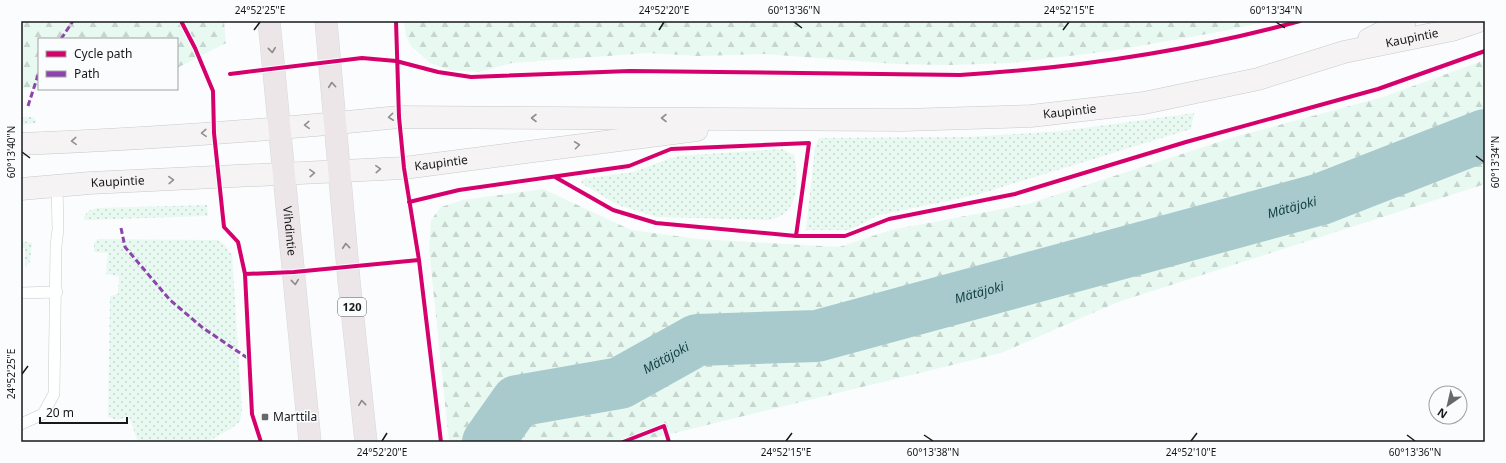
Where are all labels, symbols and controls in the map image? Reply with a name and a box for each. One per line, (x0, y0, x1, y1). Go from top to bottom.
text: 24°52'25"E (235, 3, 285, 17)
text: 24°52'20"E (639, 3, 689, 17)
text: 60°13'36"N (768, 3, 820, 17)
text: 24°52'15"E (1044, 3, 1094, 17)
text: 60°13'34"N (1250, 3, 1302, 17)
street label: Kaupintie (1384, 24, 1440, 51)
legend (38, 38, 178, 90)
text: Cycle path (74, 45, 132, 62)
one-way arrow (267, 47, 276, 53)
text: Path (74, 65, 100, 82)
one-way arrow (328, 82, 337, 88)
street label: Kaupintie (1042, 100, 1097, 123)
one-way arrow (388, 113, 394, 122)
one-way arrow (531, 114, 537, 122)
one-way arrow (661, 114, 667, 122)
one-way arrow (304, 121, 310, 130)
text: 60°13'40"N (4, 126, 18, 178)
one-way arrow (201, 129, 207, 138)
one-way arrow (71, 136, 77, 145)
text: 60°13'34"N (1488, 136, 1502, 188)
one-way arrow (574, 141, 580, 150)
street label: Kaupintie (413, 151, 469, 175)
one-way arrow (375, 165, 381, 174)
one-way arrow (309, 168, 315, 177)
street label: Kaupintie (90, 171, 145, 191)
one-way arrow (168, 176, 174, 184)
water label: Mätäjoki (1265, 191, 1319, 222)
street label: Vihdintie (279, 205, 301, 257)
one-way arrow (342, 243, 351, 249)
water label: Mätäjoki (952, 276, 1006, 307)
one-way arrow (290, 279, 299, 286)
road number: 120 (338, 298, 366, 316)
water label: Mätäjoki (639, 337, 693, 378)
text: 24°52'25"E (4, 349, 18, 399)
north arrow (1428, 385, 1468, 425)
scale bar (40, 399, 127, 425)
one-way arrow (358, 400, 367, 406)
text: 20 m (46, 404, 74, 421)
text: N (1434, 405, 1450, 422)
place label: Marttila (273, 408, 317, 425)
marker: Marttila (260, 412, 270, 422)
text: 24°52'20"E (357, 445, 407, 459)
text: 24°52'15"E (761, 445, 811, 459)
text: 60°13'38"N (907, 445, 959, 459)
text: 24°52'10"E (1166, 445, 1216, 459)
text: 60°13'36"N (1389, 445, 1441, 459)

